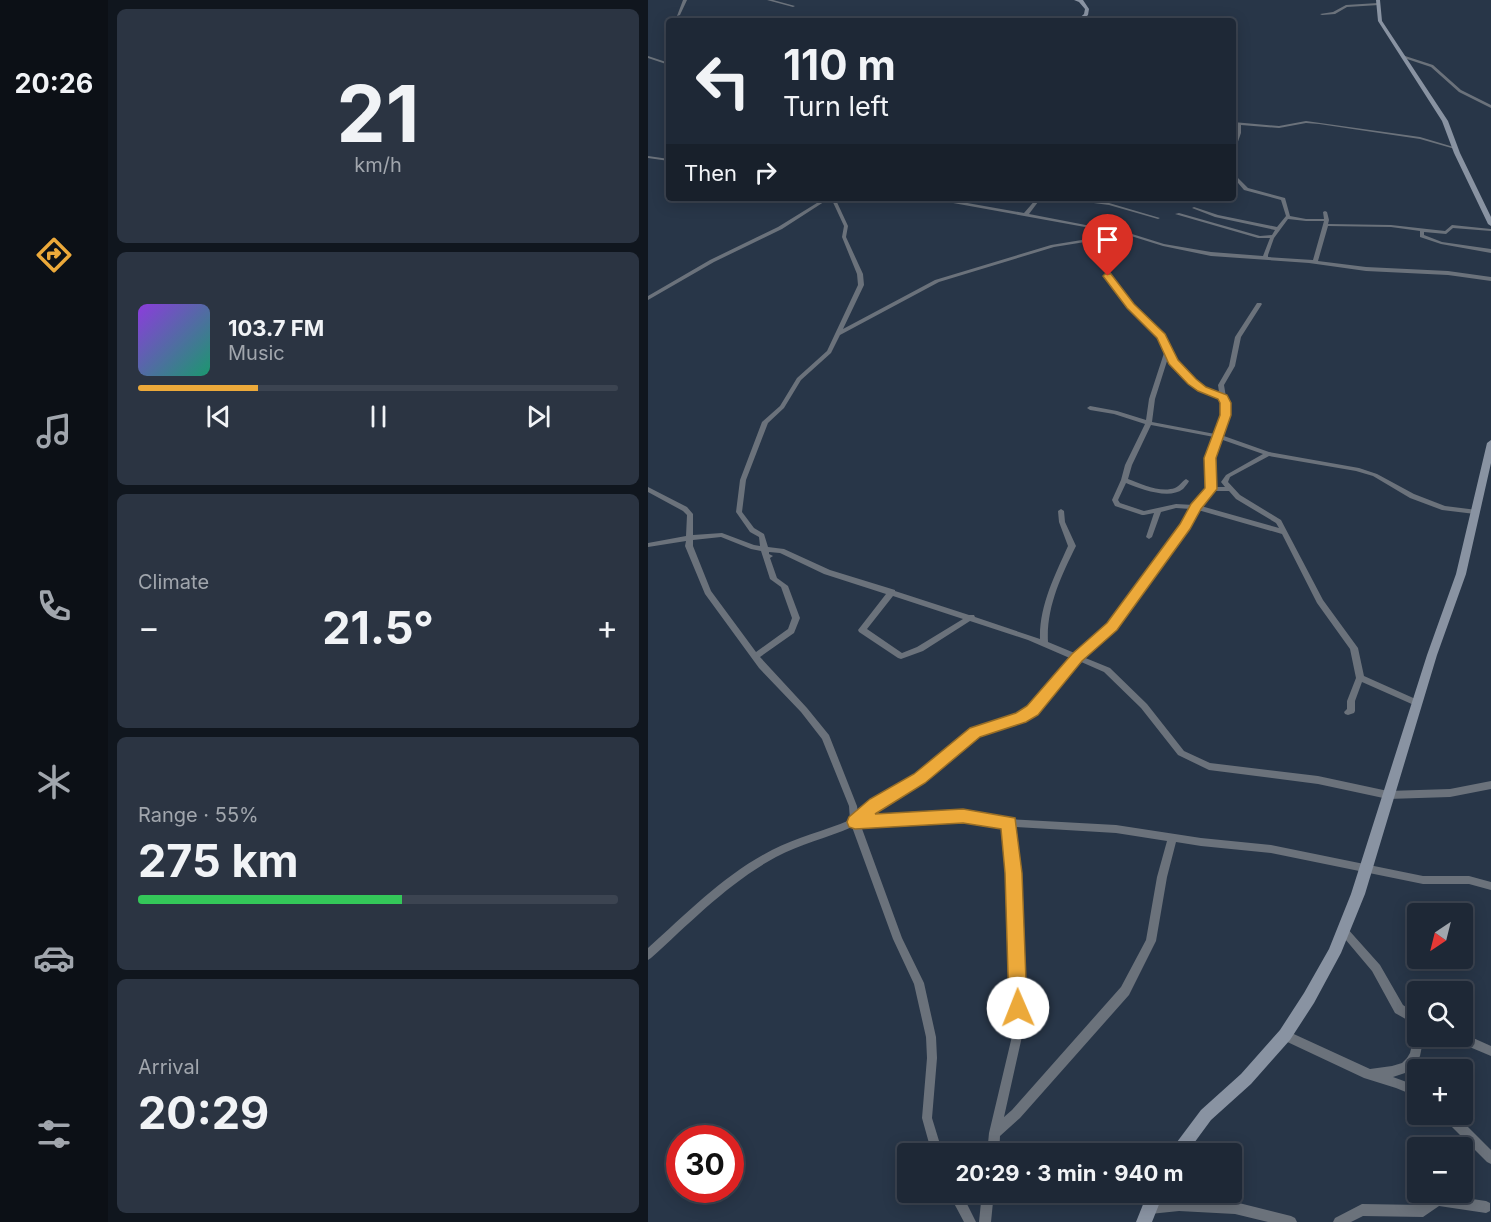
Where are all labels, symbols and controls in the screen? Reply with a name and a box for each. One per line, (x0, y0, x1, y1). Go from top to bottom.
text: 110 m (783, 39, 896, 90)
icon: left (684, 42, 762, 120)
text: 21 (337, 66, 419, 161)
text: 20:26 (15, 67, 93, 100)
text: Turn left (783, 90, 889, 123)
text: km/h (354, 153, 402, 177)
icon: right (749, 156, 782, 189)
text: Then (684, 160, 737, 186)
pin (1082, 214, 1133, 276)
icon: arrive (1091, 223, 1124, 256)
icon: directions (33, 234, 75, 276)
text: 103.7 FM (228, 315, 324, 341)
text: Music (228, 341, 285, 365)
icon: previous (202, 400, 235, 433)
icon: pause (362, 400, 395, 433)
icon: next (522, 400, 555, 433)
icon: music (33, 410, 75, 452)
text: Climate (138, 570, 209, 594)
icon: phone (33, 585, 75, 627)
text: 21.5° (322, 600, 434, 655)
text: − (138, 607, 160, 647)
text: + (596, 607, 618, 647)
icon: climate (33, 761, 75, 803)
text: Range · 55% (138, 803, 259, 827)
text: 275 km (138, 833, 299, 888)
north arrow (1407, 903, 1473, 969)
map controls (1407, 903, 1473, 1203)
icon: car (33, 937, 75, 979)
position arrow (986, 976, 1050, 1040)
button: search (1407, 981, 1473, 1047)
text: Arrival (138, 1055, 200, 1079)
button: + (1407, 1059, 1473, 1125)
text: 20:29 (138, 1085, 269, 1140)
icon: filters (33, 1113, 75, 1155)
speed limit sign: 30 (666, 1125, 744, 1203)
button: − (1407, 1137, 1473, 1203)
text: 20:29 · 3 min · 940 m (955, 1160, 1184, 1186)

